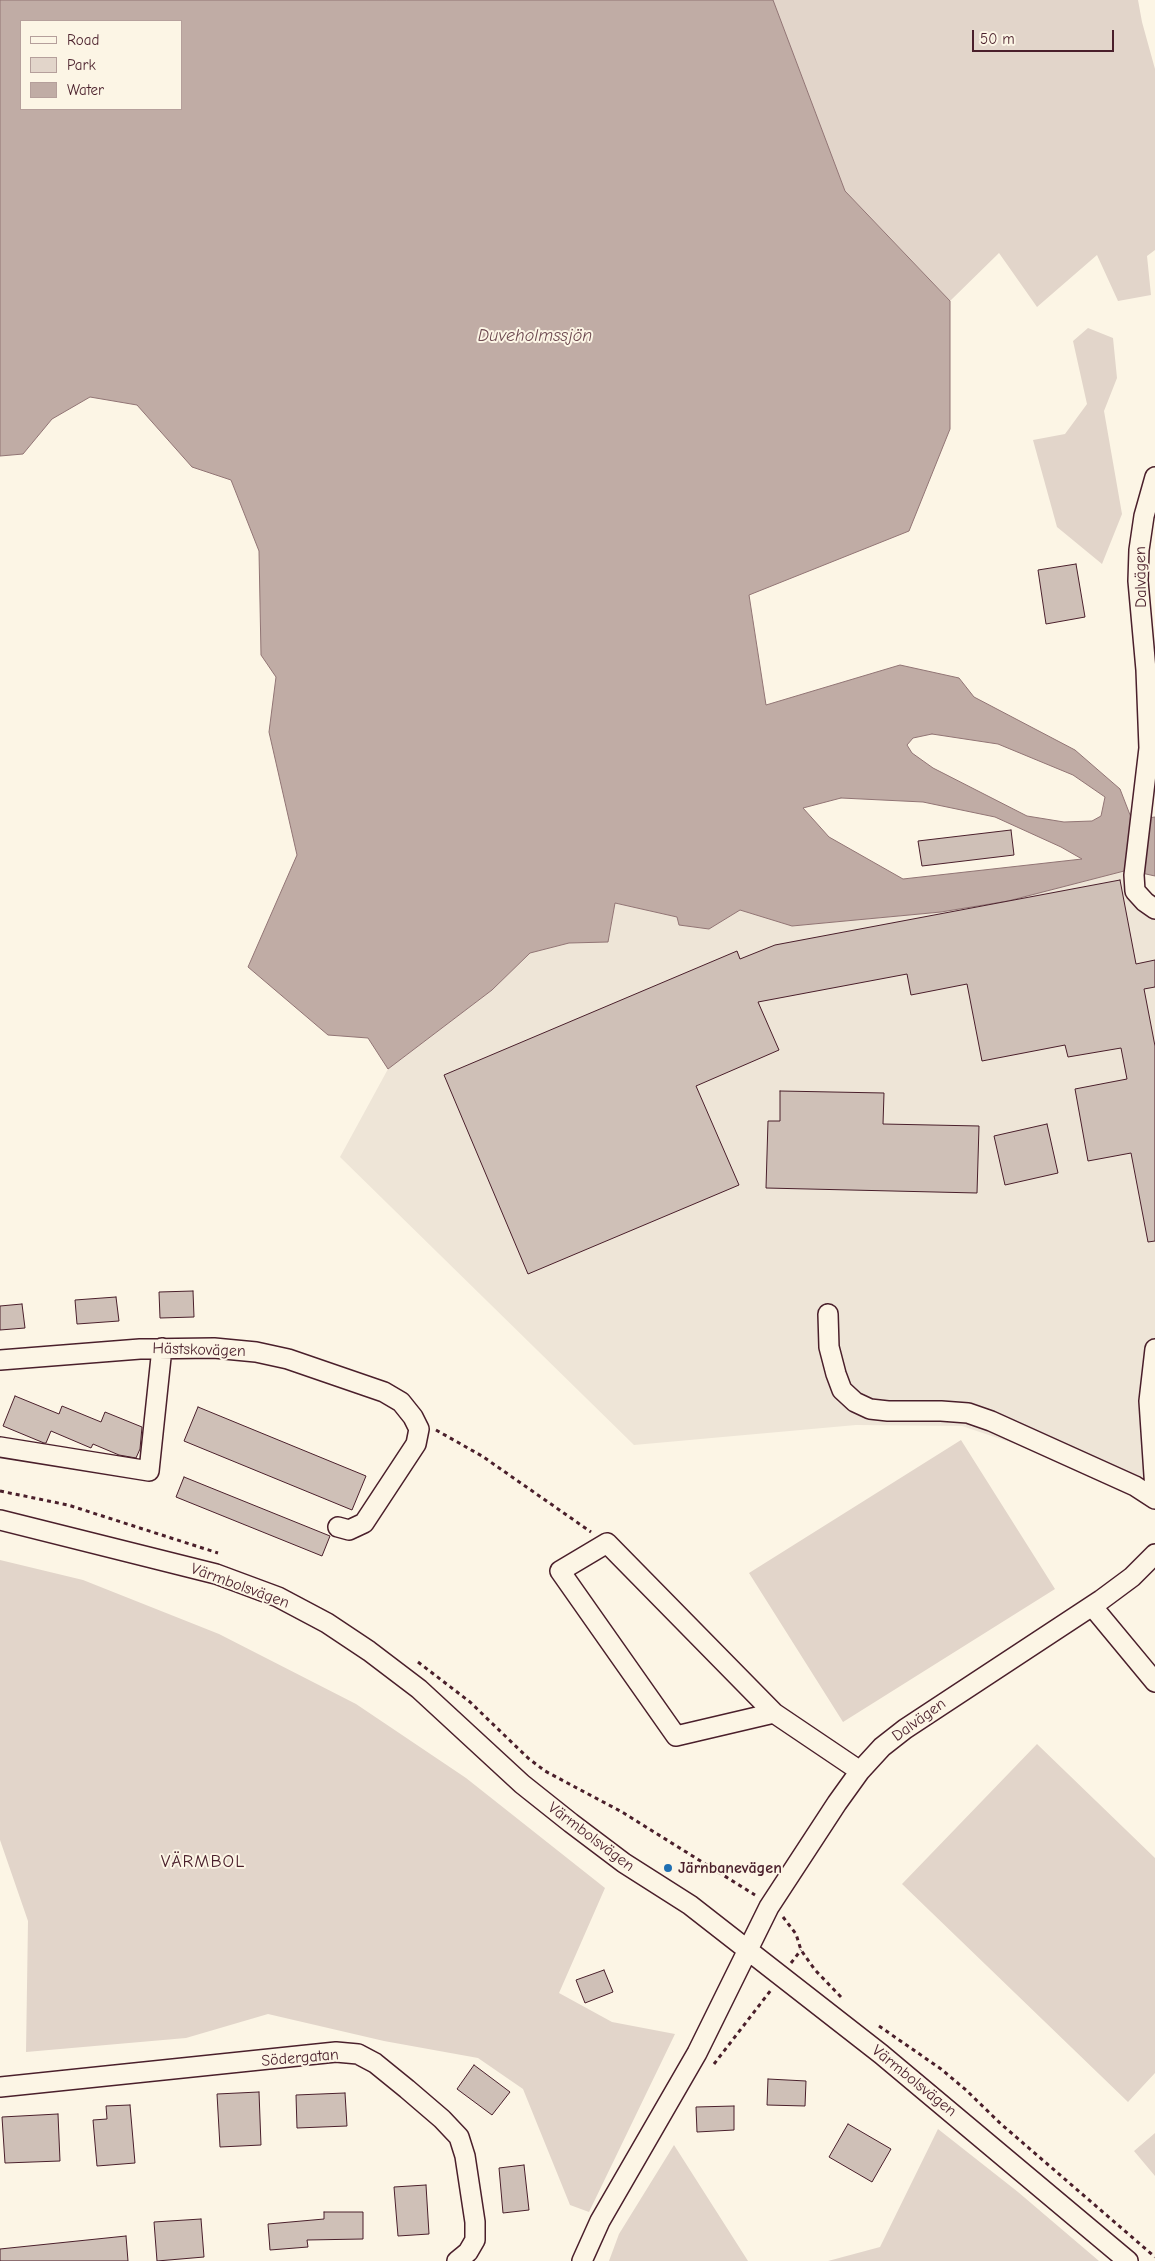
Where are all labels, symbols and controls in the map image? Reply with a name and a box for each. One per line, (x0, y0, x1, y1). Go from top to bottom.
legend (20, 20, 182, 110)
scale bar (975, 20, 1118, 52)
text: 50 m (980, 30, 1015, 48)
text: Road (67, 31, 99, 49)
text: Park (67, 56, 96, 74)
text: Water (67, 81, 104, 99)
water label: Duveholmssjön (478, 325, 592, 347)
street label: Dalvägen (1131, 546, 1151, 608)
street label: Hästskovägen (152, 1339, 246, 1361)
street label: Värmbolsvägen (188, 1559, 292, 1613)
street label: Dalvägen (888, 1694, 950, 1746)
street label: Värmbolsvägen (544, 1798, 638, 1876)
district label: VÄRMBOL (160, 1851, 246, 1873)
place label: Järnbanevägen (678, 1858, 782, 1878)
marker: Järnbanevägen (662, 1862, 674, 1874)
street label: Värmbolsvägen (868, 2041, 960, 2121)
street label: Södergatan (261, 2045, 339, 2071)

